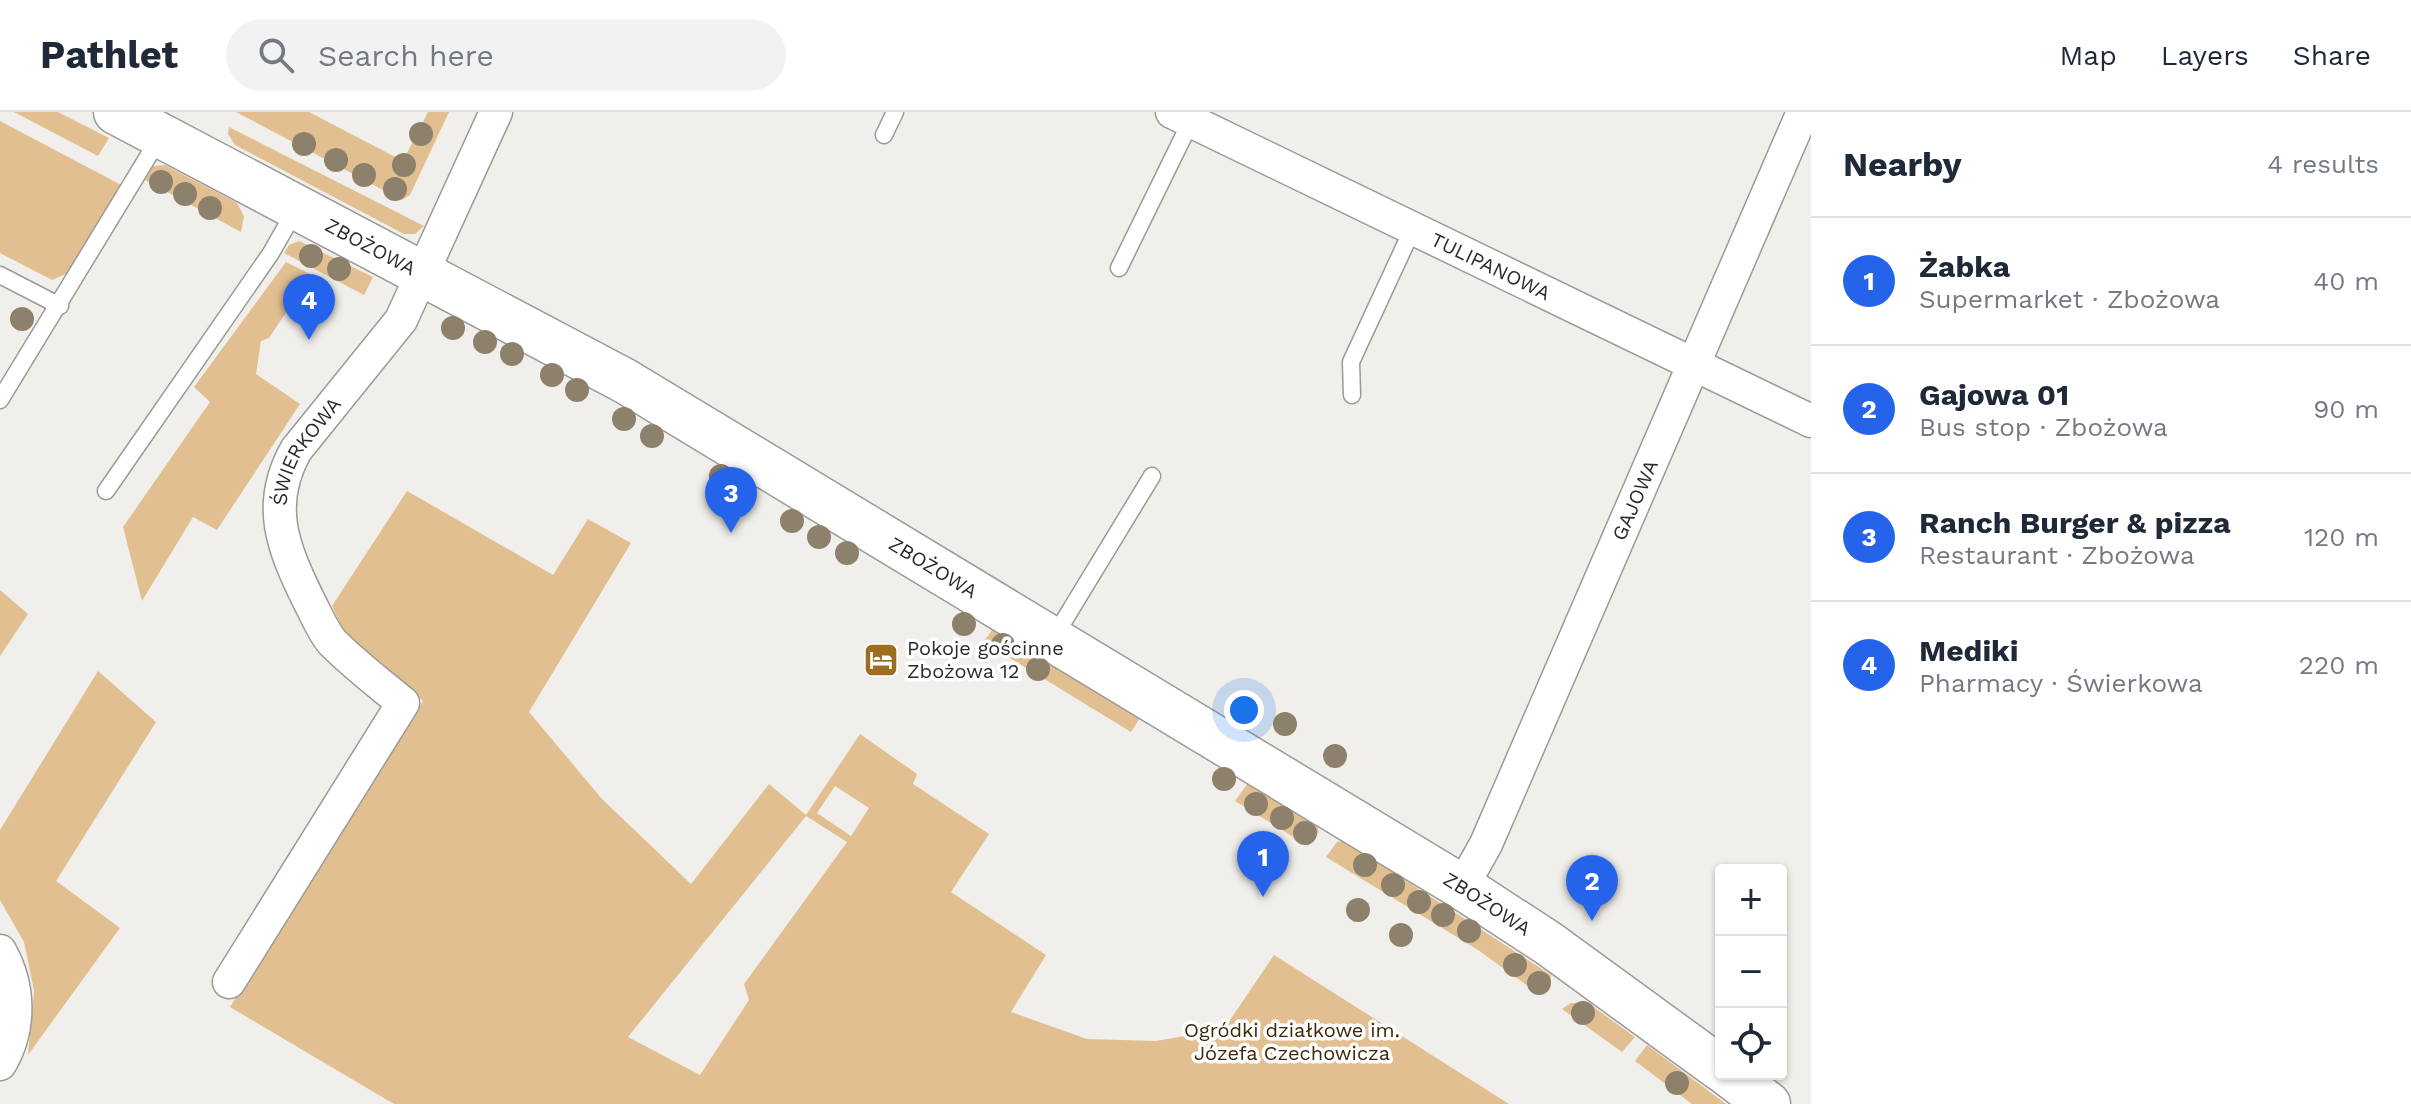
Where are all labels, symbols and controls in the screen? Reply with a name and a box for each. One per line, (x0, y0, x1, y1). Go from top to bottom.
search box (226, 19, 786, 91)
text: Pathlet (40, 33, 178, 77)
icon: search (254, 33, 298, 77)
text: Search here (318, 38, 494, 73)
text: Map (2060, 39, 2117, 72)
text: Layers (2161, 39, 2249, 72)
text: Share (2293, 39, 2371, 72)
text: Nearby (1843, 144, 1962, 184)
text: 4 results (2267, 149, 2379, 179)
street label: ZBOŻOWA (321, 213, 420, 280)
street label: TULIPANOWA (1427, 227, 1554, 305)
text: Żabka (1919, 249, 2010, 284)
text: 1 (1863, 266, 1875, 296)
text: 40 m (2313, 266, 2379, 296)
pin: 4 (283, 274, 335, 340)
text: Supermarket · Zbożowa (1919, 284, 2220, 314)
text: Gajowa 01 (1919, 377, 2069, 412)
street label: ŚWIERKOWA (268, 392, 346, 506)
text: 2 (1861, 394, 1877, 424)
text: 90 m (2313, 394, 2379, 424)
text: Bus stop · Zbożowa (1919, 412, 2168, 442)
street label: GAJOWA (1607, 456, 1663, 544)
pin: 3 (705, 467, 757, 533)
text: Ranch Burger & pizza (1919, 505, 2231, 540)
text: 3 (1861, 522, 1877, 552)
text: 120 m (2304, 522, 2379, 552)
street label: ZBOŻOWA (885, 531, 982, 603)
text: Restaurant · Zbożowa (1919, 540, 2195, 570)
text: Mediki (1919, 633, 2019, 668)
place label: Pokoje gościnne Zbożowa 12 (907, 636, 1064, 683)
hotel icon: Pokoje gościnne Zbożowa 12 (862, 641, 900, 679)
text: 4 (1861, 650, 1877, 680)
text: 220 m (2299, 650, 2379, 680)
text: Pharmacy · Świerkowa (1919, 668, 2203, 698)
your location (1224, 690, 1264, 730)
pin: 1 (1237, 831, 1289, 897)
pin: 2 (1566, 855, 1618, 921)
map controls (1715, 864, 1787, 1080)
button: + (1715, 864, 1787, 936)
street label: ZBOŻOWA (1439, 867, 1535, 941)
button: − (1715, 936, 1787, 1008)
button: locate (1715, 1008, 1787, 1080)
park label: Ogródki działkowe im. Józefa Czechowicza (1184, 1018, 1400, 1065)

